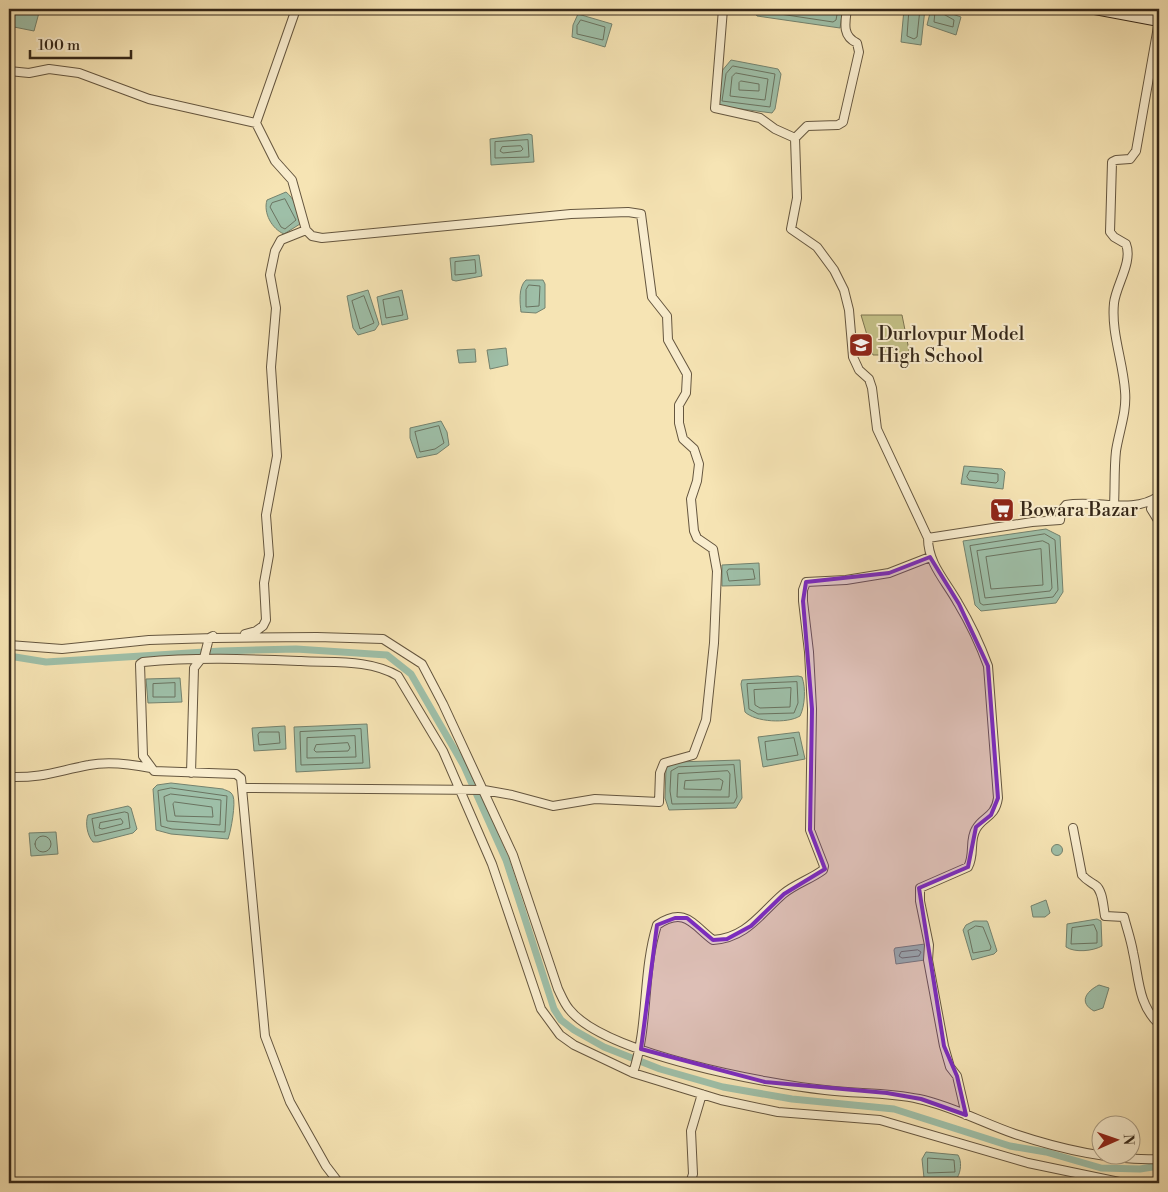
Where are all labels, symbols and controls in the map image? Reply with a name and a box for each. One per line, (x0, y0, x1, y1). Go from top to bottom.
scale bar (30, 28, 131, 60)
text: 100 m (38, 36, 80, 55)
place label: Durlovpur Model High School (878, 322, 1025, 368)
school or university icon: Durlovpur Model High School (848, 332, 874, 358)
supermarket icon: Bowara Bazar (989, 497, 1015, 523)
place label: Bowara Bazar (1019, 498, 1138, 522)
north arrow (1090, 1114, 1140, 1164)
text: N (1119, 1134, 1137, 1145)

